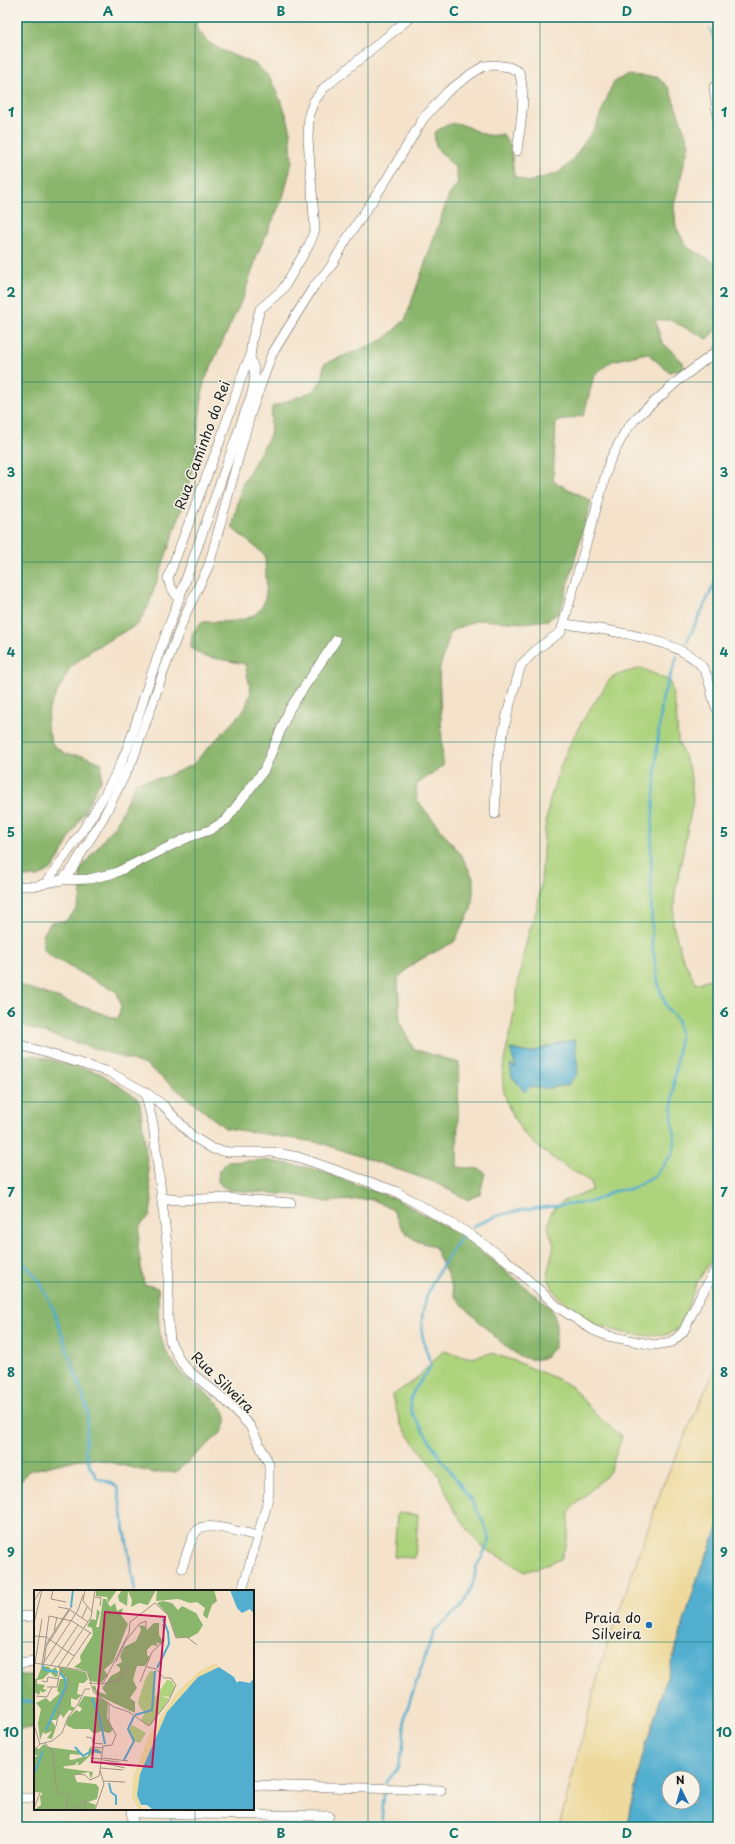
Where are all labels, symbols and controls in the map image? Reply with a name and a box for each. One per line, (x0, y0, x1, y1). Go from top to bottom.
text: A (103, 1, 113, 20)
text: B (277, 1, 286, 20)
text: C (449, 1, 459, 20)
text: D (622, 1, 632, 20)
text: 1 (8, 102, 14, 121)
text: 1 (721, 102, 727, 121)
text: 2 (6, 282, 16, 301)
text: 2 (719, 282, 729, 301)
street label: Rua Caminho do Rei (169, 377, 235, 513)
text: 3 (7, 462, 16, 481)
text: 3 (720, 462, 729, 481)
text: 4 (7, 642, 16, 661)
text: 4 (720, 642, 729, 661)
text: 5 (7, 822, 15, 841)
text: 5 (720, 822, 728, 841)
text: 6 (6, 1002, 16, 1021)
text: 6 (719, 1002, 729, 1021)
text: 7 (7, 1182, 15, 1201)
text: 7 (720, 1182, 728, 1201)
street label: Rua Silveira (187, 1347, 259, 1418)
text: 8 (7, 1362, 15, 1381)
text: 8 (720, 1362, 728, 1381)
text: 9 (7, 1542, 15, 1561)
text: 9 (720, 1542, 728, 1561)
inset map (34, 1590, 254, 1810)
place label: Praia do Silveira (584, 1607, 641, 1644)
marker: Praia do Silveira (644, 1620, 654, 1630)
text: 10 (3, 1722, 19, 1741)
text: 10 (716, 1722, 732, 1741)
north arrow (661, 1770, 701, 1810)
text: N (675, 1771, 685, 1788)
text: A (103, 1823, 113, 1842)
text: B (277, 1823, 286, 1842)
text: C (449, 1823, 459, 1842)
text: D (622, 1823, 632, 1842)

